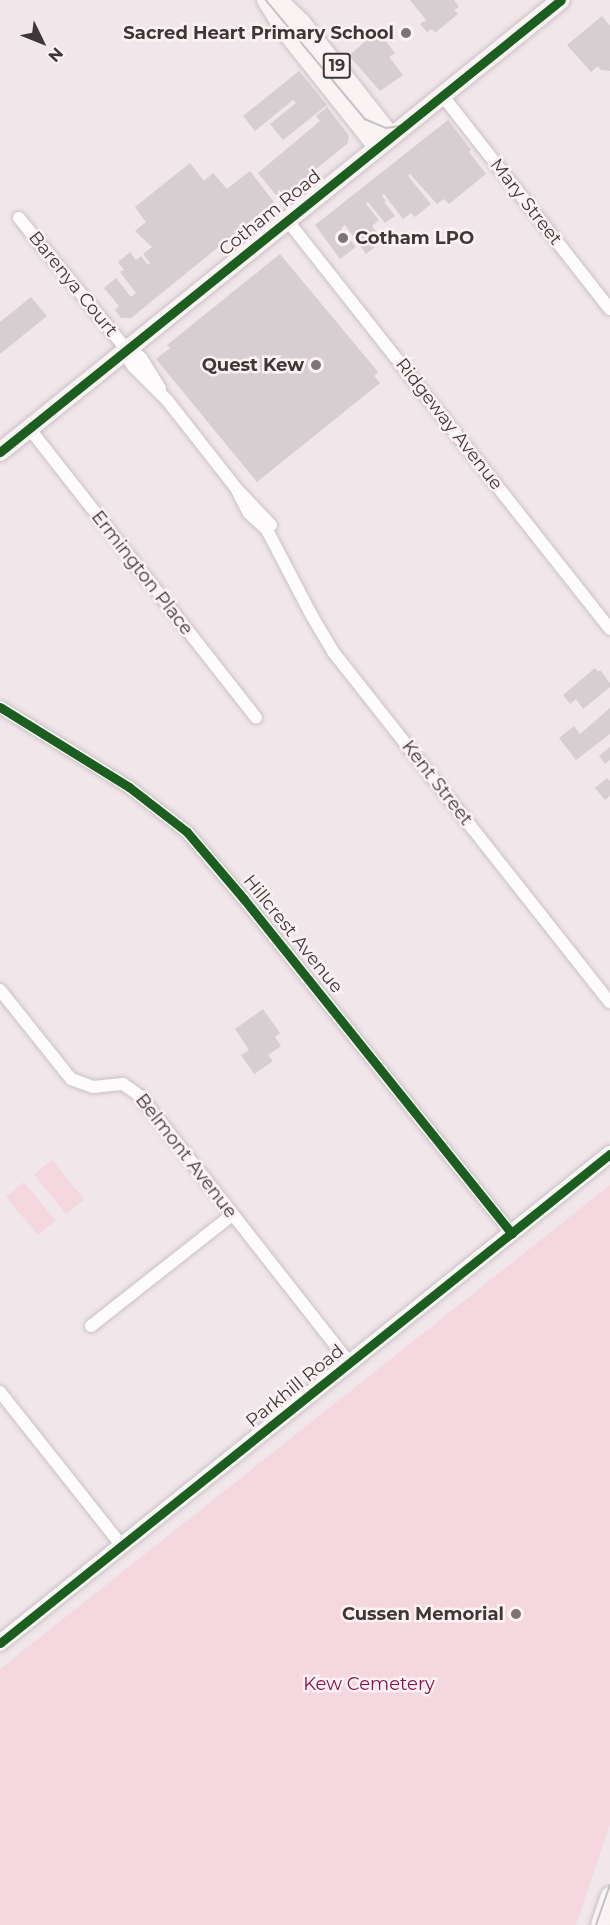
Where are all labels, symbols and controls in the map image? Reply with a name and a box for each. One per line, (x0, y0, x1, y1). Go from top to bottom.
north arrow (12, 12, 72, 72)
place label: Sacred Heart Primary School (123, 22, 394, 44)
marker: Sacred Heart Primary School (399, 26, 413, 40)
text: N (44, 43, 67, 66)
road number: 19 (322, 53, 352, 79)
street label: Mary Street (486, 154, 566, 250)
street label: Cotham Road (215, 165, 325, 261)
street label: Barenya Court (24, 227, 122, 341)
place label: Cotham LPO (355, 227, 474, 249)
marker: Cotham LPO (336, 231, 350, 245)
place label: Quest Kew (202, 354, 304, 376)
street label: Ridgeway Avenue (391, 354, 507, 494)
marker: Quest Kew (309, 358, 323, 372)
street label: Ermington Place (87, 506, 197, 640)
street label: Kent Street (397, 736, 477, 830)
street label: Hillcrest Avenue (239, 871, 347, 997)
street label: Belmont Avenue (131, 1090, 241, 1222)
street label: Parkhill Road (242, 1340, 348, 1432)
place label: Cussen Memorial (342, 1603, 504, 1625)
marker: Cussen Memorial (509, 1607, 523, 1621)
park label: Kew Cemetery (303, 1673, 435, 1695)

